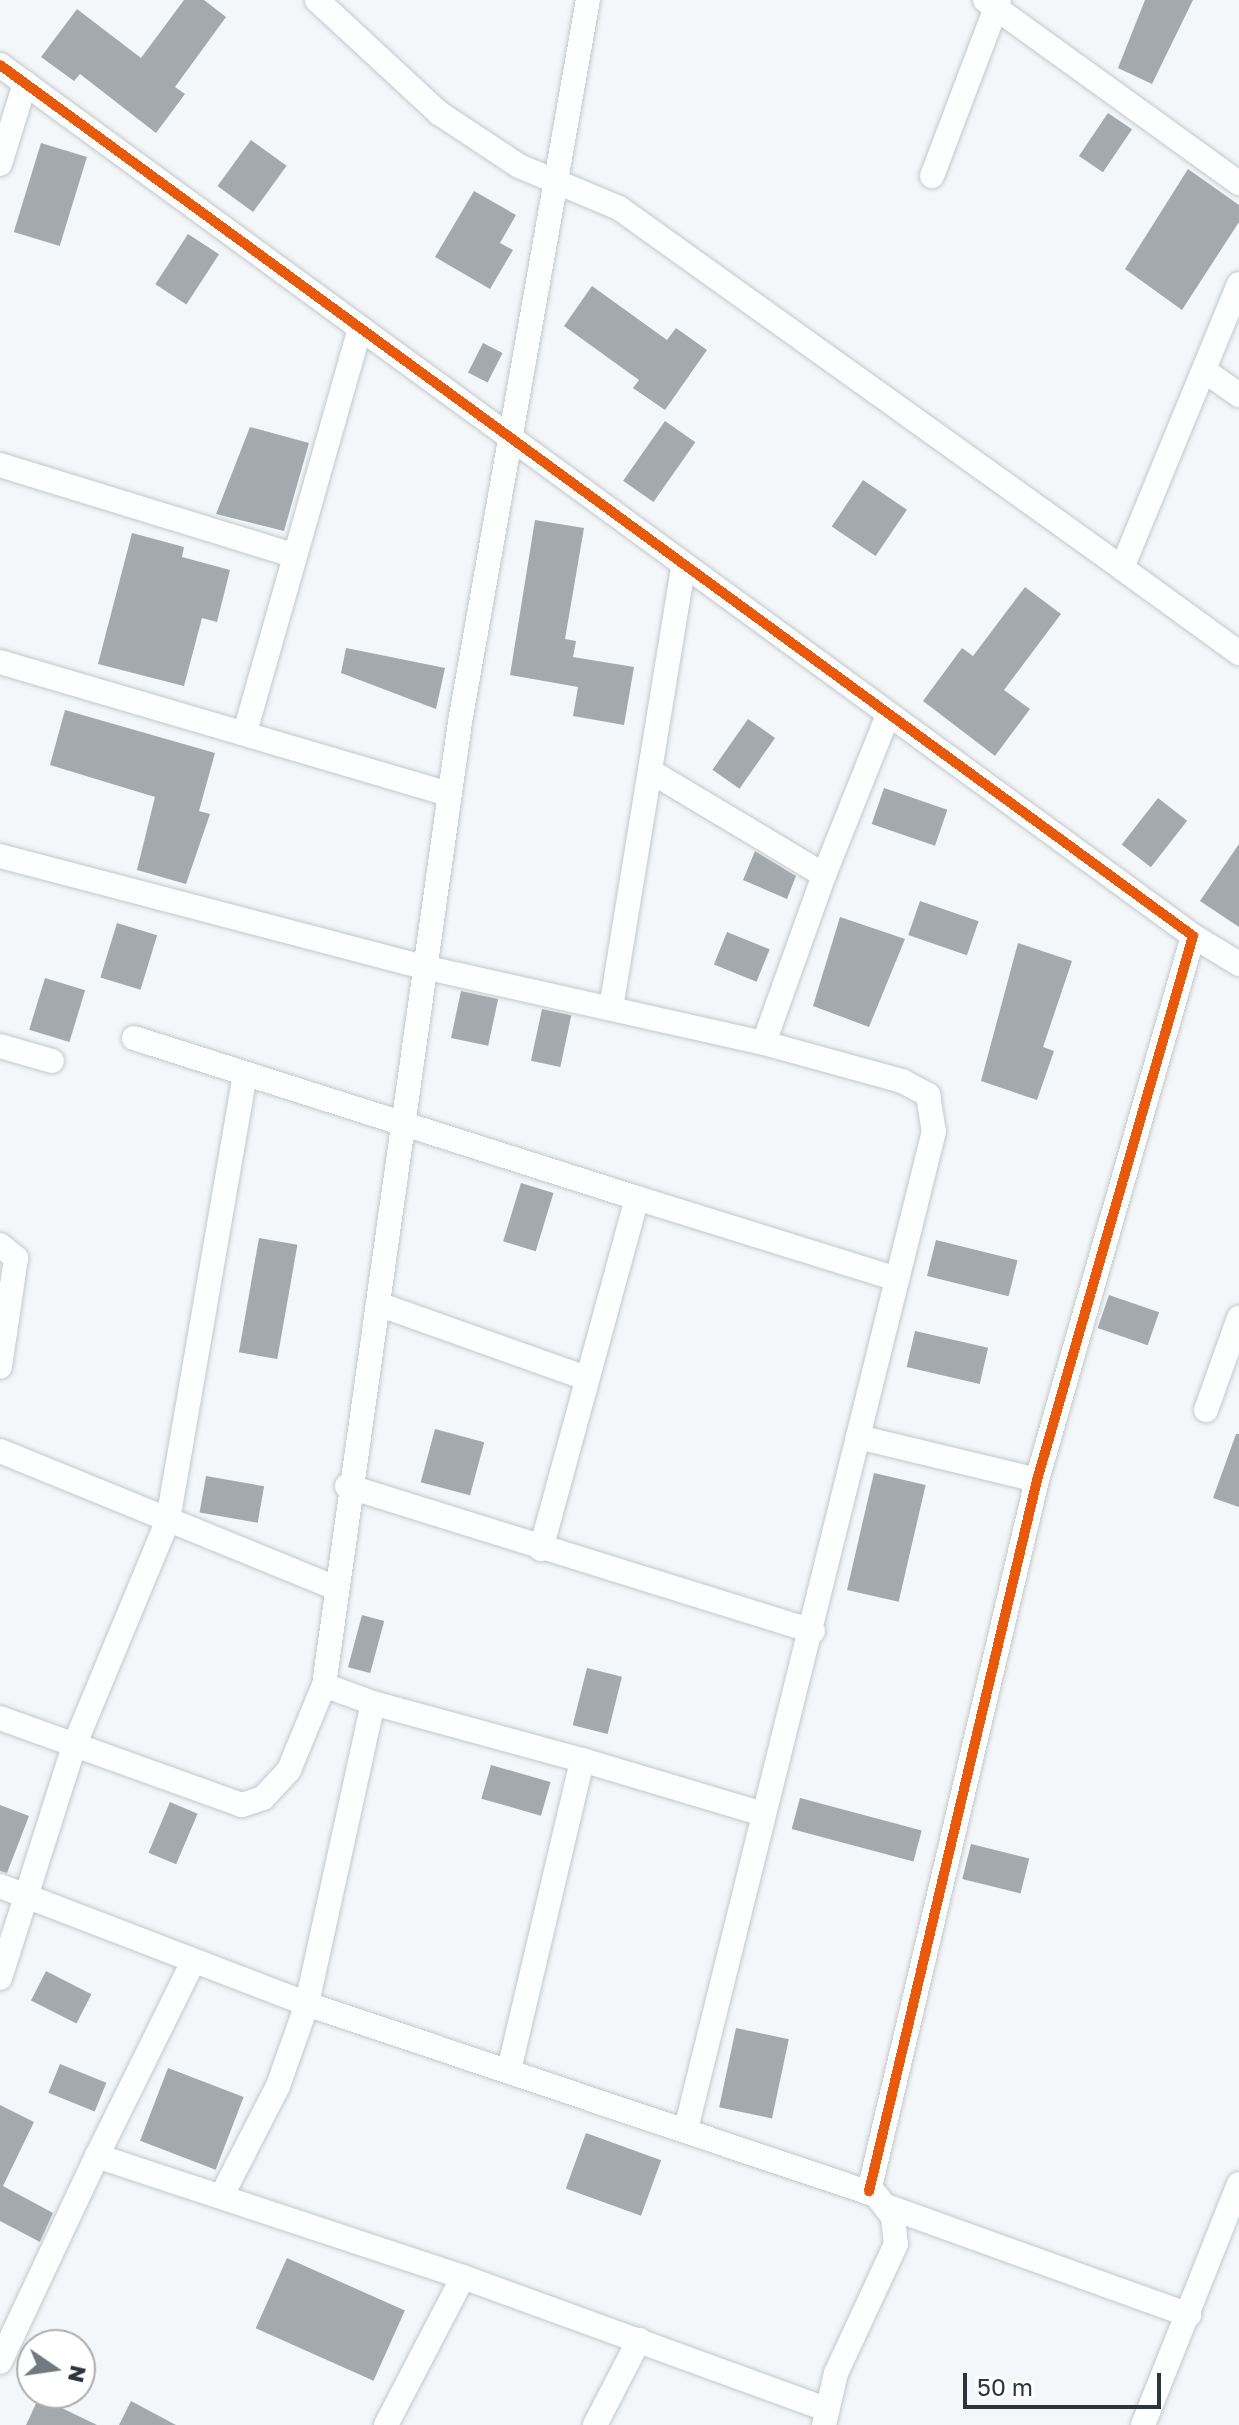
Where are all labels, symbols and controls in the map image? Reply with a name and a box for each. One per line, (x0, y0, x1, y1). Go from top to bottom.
north arrow (16, 2329, 96, 2409)
scale bar (967, 2357, 1165, 2407)
text: N (63, 2363, 93, 2385)
text: 50 m (977, 2372, 1033, 2401)

